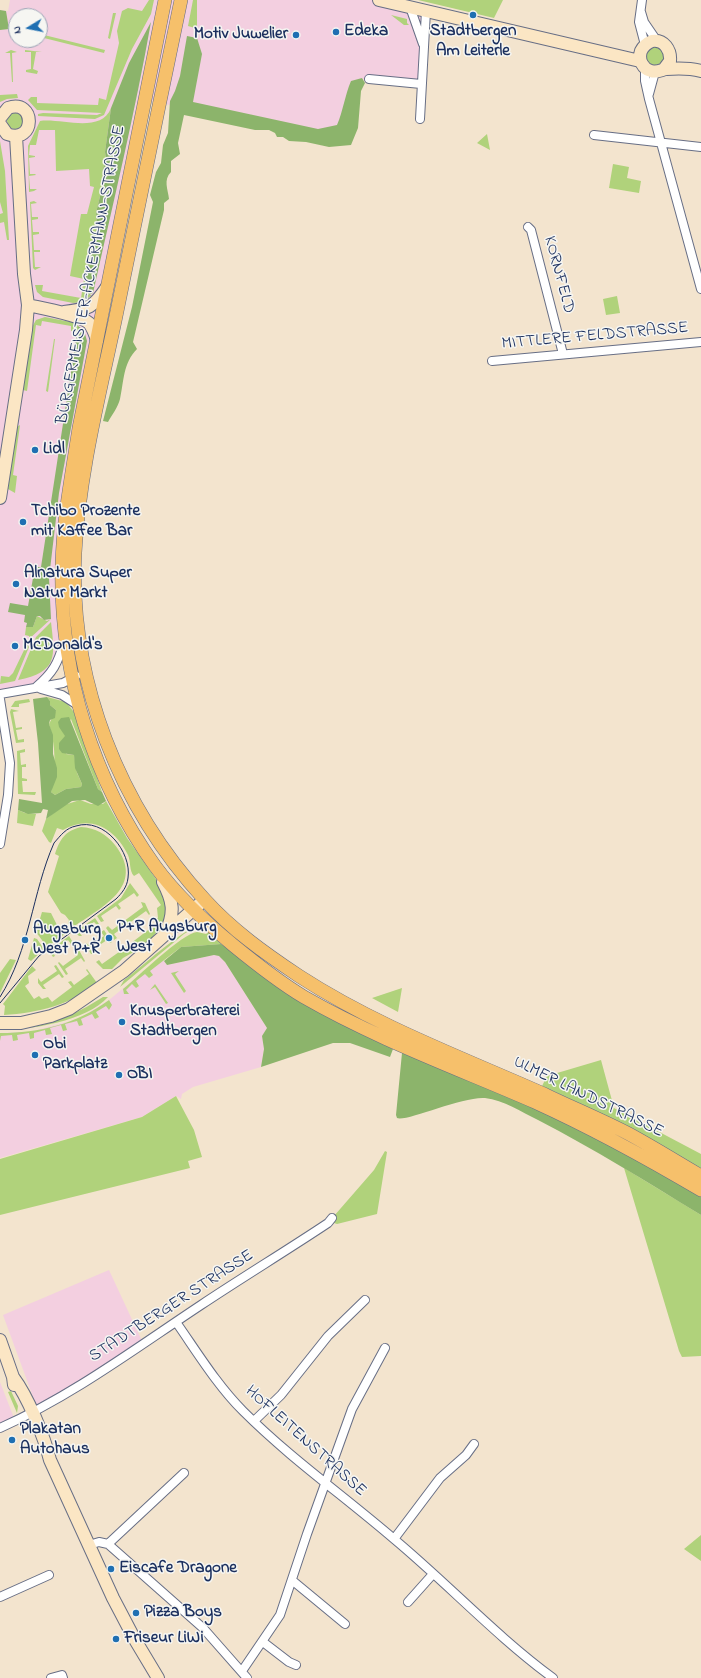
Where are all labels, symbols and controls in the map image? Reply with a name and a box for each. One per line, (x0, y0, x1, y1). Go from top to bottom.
north arrow (8, 8, 48, 48)
marker: Stadtbergen Am Leiterle (468, 10, 478, 20)
place label: Edeka (344, 22, 388, 42)
place label: Stadtbergen Am Leiterle (430, 22, 516, 62)
text: N (9, 25, 26, 35)
place label: Motiv Juwelier (194, 25, 288, 45)
marker: Edeka (331, 27, 341, 37)
marker: Motiv Juwelier (291, 30, 301, 40)
street label: BÜRGERMEISTER-ACKERMANN-STRASSE (53, 124, 131, 426)
street label: KORNFELD (538, 234, 578, 316)
street label: MITTLERE FELDSTRASSE (501, 319, 689, 355)
place label: Lidl (43, 440, 65, 460)
marker: Lidl (30, 445, 40, 455)
place label: Tchibo Prozente mit Kaffee Bar (31, 502, 140, 542)
marker: Tchibo Prozente mit Kaffee Bar (18, 517, 28, 527)
place label: Alnatura Super Natur Markt (24, 564, 132, 604)
marker: Alnatura Super Natur Markt (11, 579, 21, 589)
place label: McDonald's (23, 636, 103, 656)
marker: McDonald's (10, 641, 20, 651)
place label: P+R Augsburg West (117, 918, 217, 958)
place label: Augsburg West P+R (33, 920, 101, 960)
marker: P+R Augsburg West (104, 933, 114, 943)
marker: Augsburg West P+R (20, 935, 30, 945)
place label: Knusperbraterei Stadtbergen (130, 1002, 240, 1042)
marker: Knusperbraterei Stadtbergen (117, 1017, 127, 1027)
place label: Obi Parkplatz (43, 1035, 107, 1075)
marker: Obi Parkplatz (30, 1050, 40, 1060)
street label: ULMER LANDSTRASSE (510, 1053, 666, 1143)
place label: OBI (127, 1065, 152, 1085)
marker: OBI (114, 1070, 124, 1080)
street label: STADTBERGER STRASSE (86, 1246, 258, 1368)
street label: HOFLEITENSTRASSE (240, 1382, 370, 1502)
place label: Plakatan Autohaus (20, 1420, 90, 1460)
marker: Plakatan Autohaus (7, 1435, 17, 1445)
place label: Eiscafe Dragone (119, 1559, 237, 1579)
marker: Eiscafe Dragone (106, 1564, 116, 1574)
place label: Pizza Boys (144, 1603, 222, 1623)
marker: Pizza Boys (131, 1608, 141, 1618)
place label: Friseur LiWi (124, 1629, 204, 1649)
marker: Friseur LiWi (111, 1634, 121, 1644)

